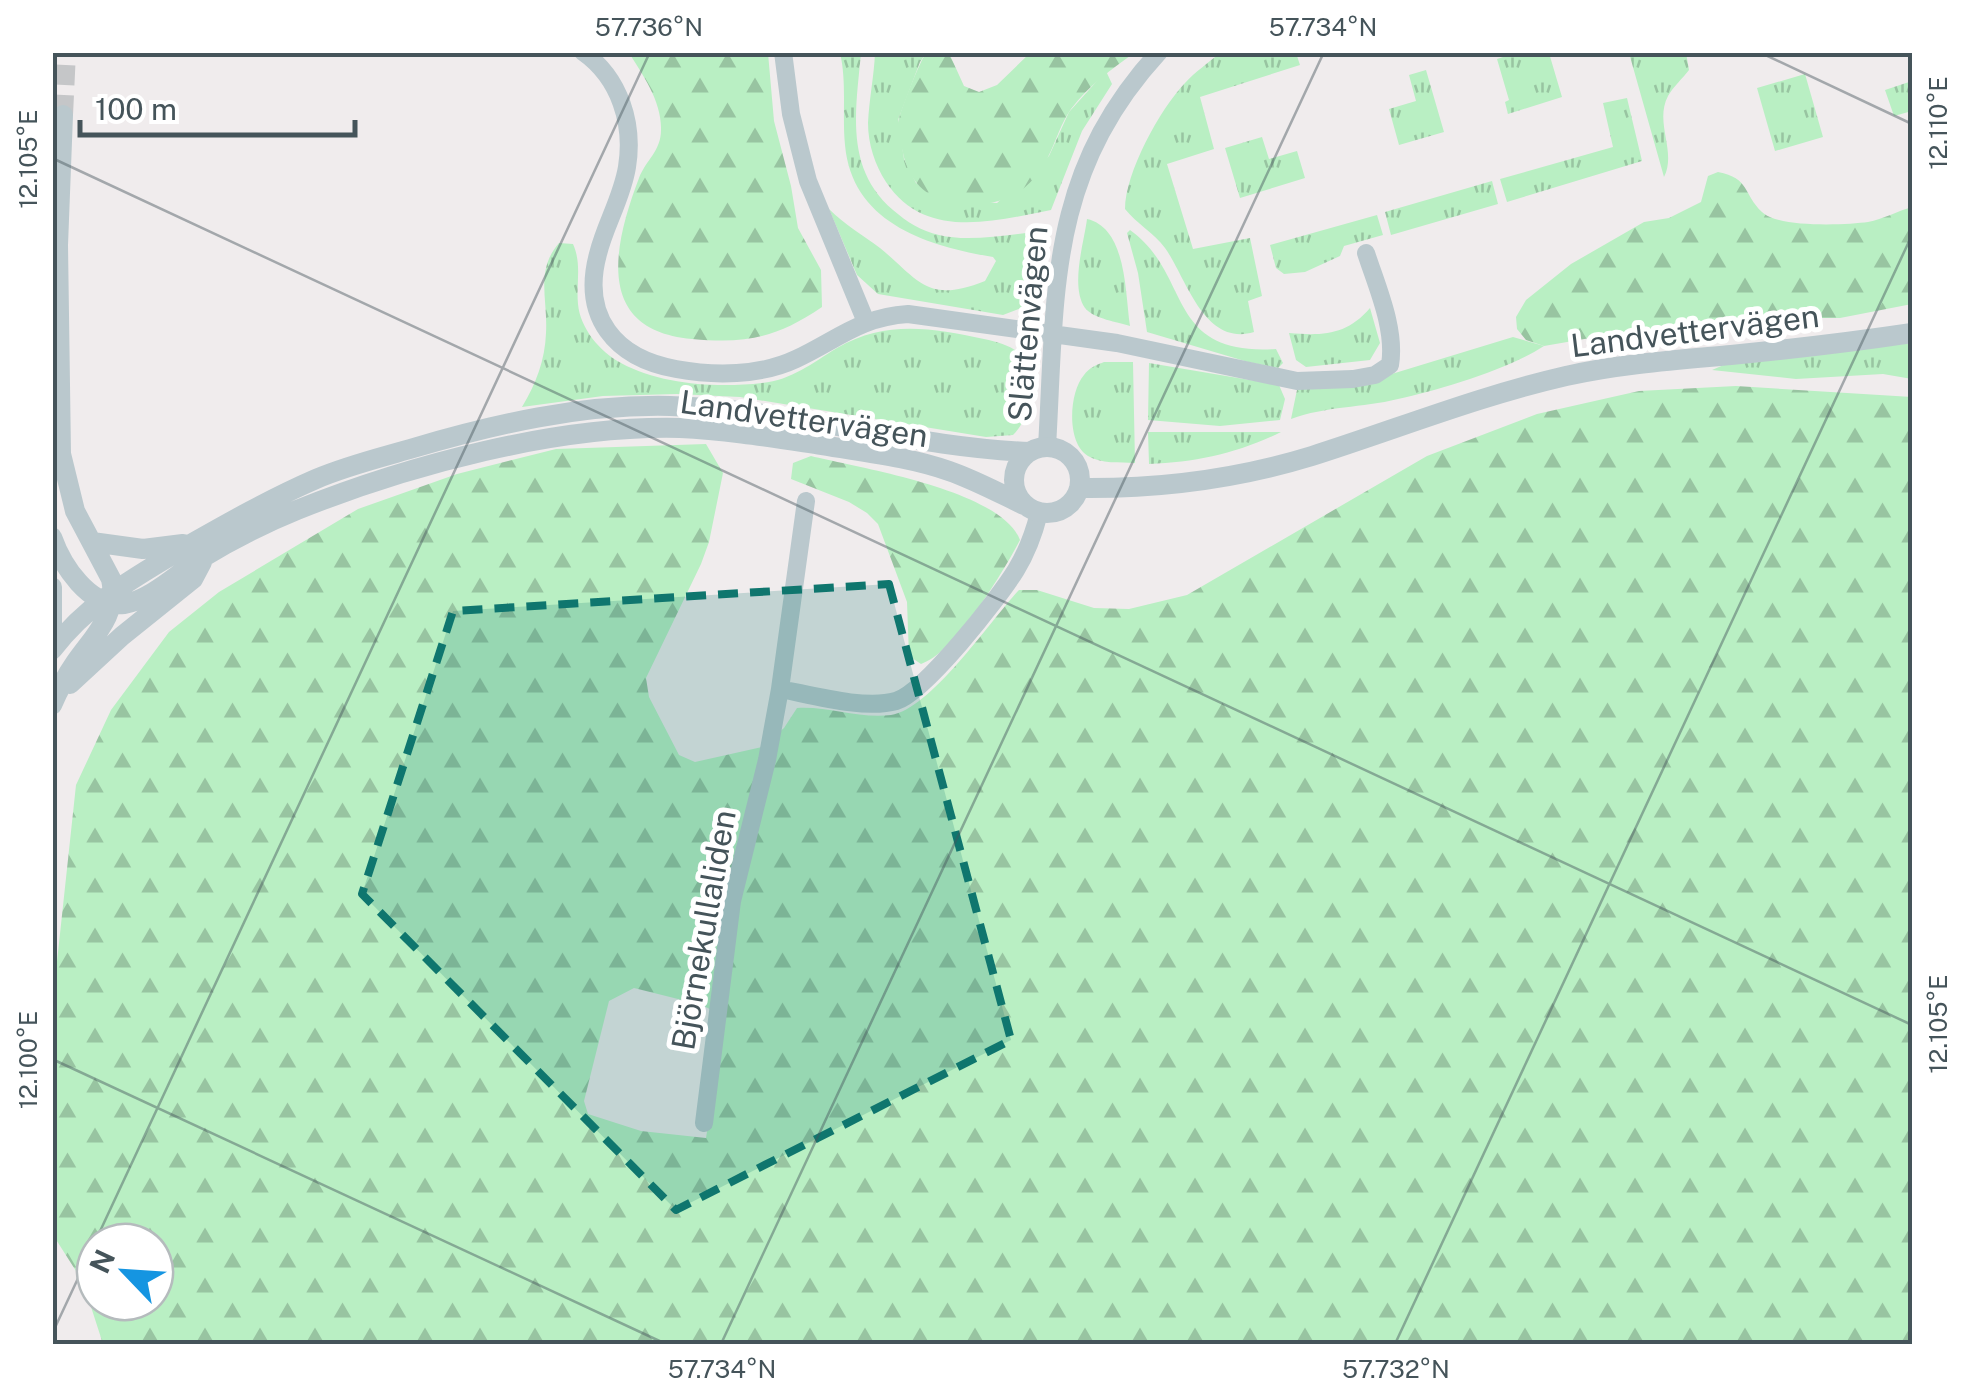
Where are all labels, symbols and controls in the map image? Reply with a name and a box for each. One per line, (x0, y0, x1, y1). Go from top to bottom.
text: 57.736°N (595, 12, 703, 42)
text: 57.734°N (1269, 12, 1377, 42)
scale bar (80, 75, 355, 137)
text: 12.110°E (1923, 76, 1953, 170)
text: 100 m (95, 91, 177, 127)
text: 12.105°E (13, 109, 43, 209)
street label: Slättenvägen (1001, 225, 1054, 423)
street label: Landvettervägen (1569, 297, 1821, 364)
street label: Landvettervägen (678, 383, 930, 454)
street label: Björnekullaliden (664, 807, 743, 1053)
text: 12.105°E (1923, 974, 1953, 1074)
text: 12.100°E (13, 1011, 43, 1109)
north arrow (75, 1222, 175, 1322)
text: N (82, 1244, 121, 1278)
text: 57.734°N (668, 1354, 776, 1384)
text: 57.732°N (1342, 1354, 1450, 1384)

